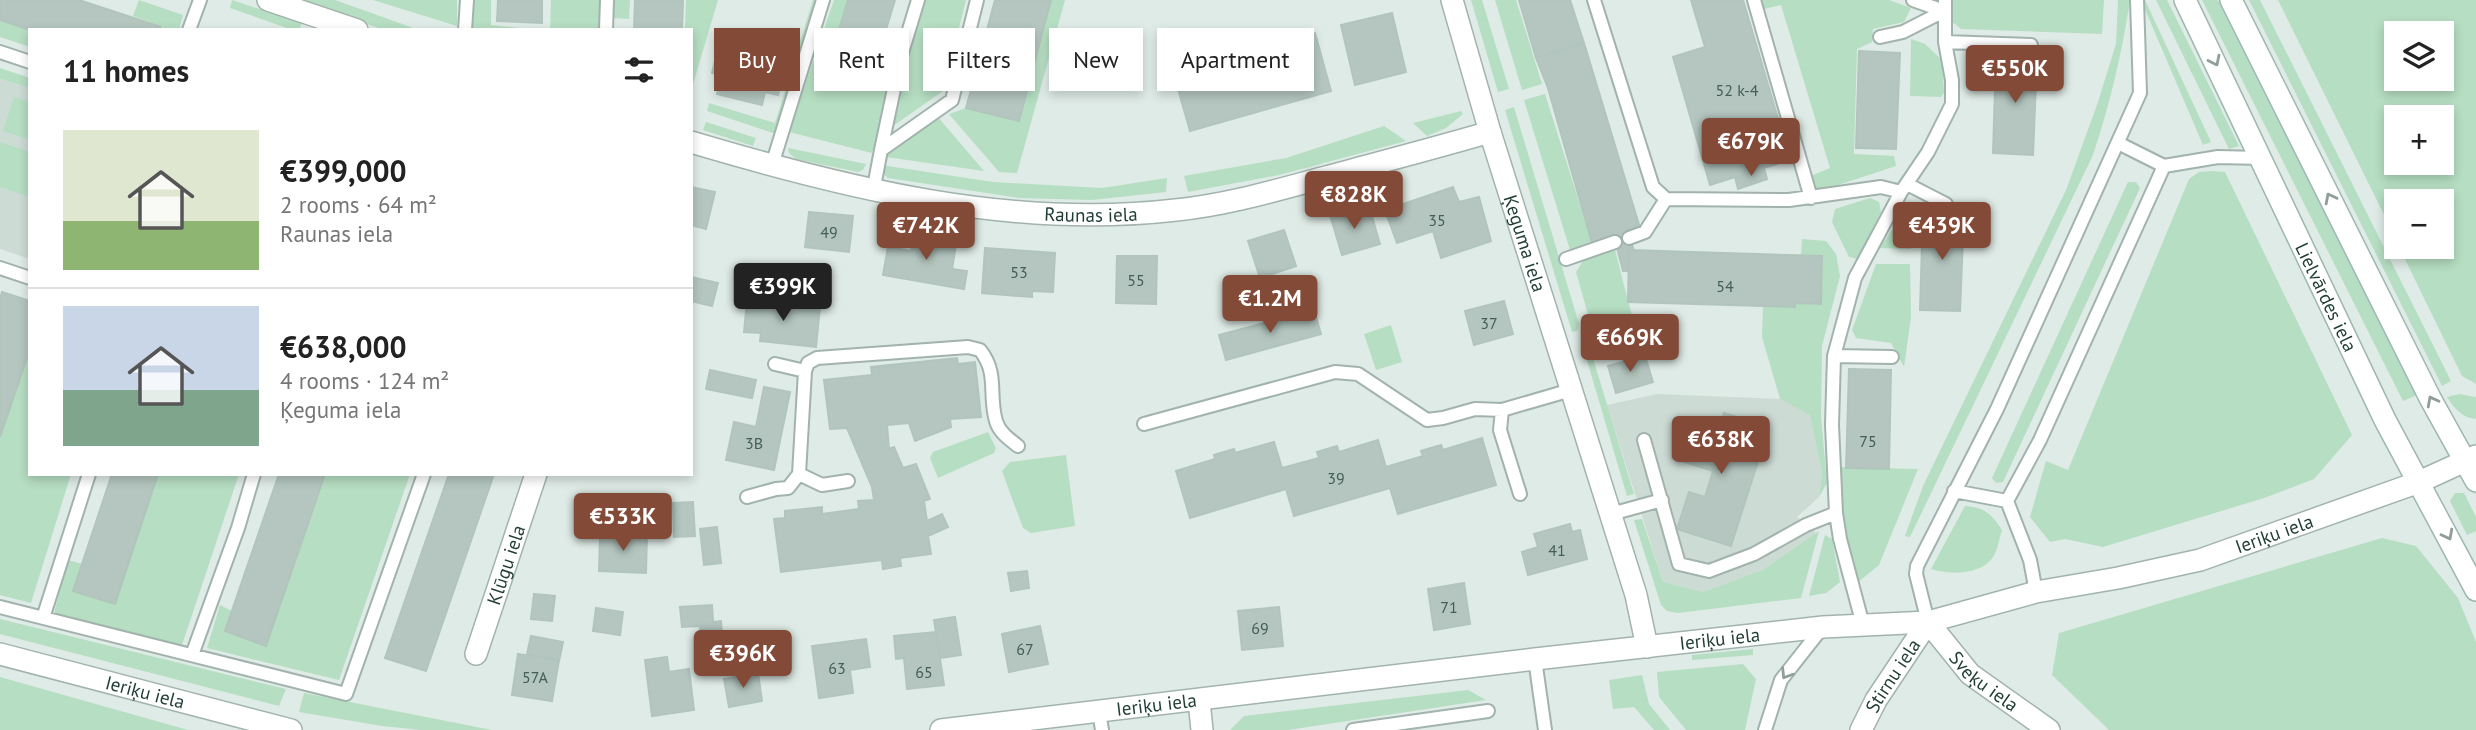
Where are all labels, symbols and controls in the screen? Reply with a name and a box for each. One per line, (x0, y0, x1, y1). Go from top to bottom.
map controls (2384, 21, 2454, 259)
button: layers (2384, 21, 2454, 91)
chip: Buy (714, 28, 800, 91)
chip: Rent (814, 28, 909, 91)
chip: Filters (923, 28, 1035, 91)
chip: New (1049, 28, 1143, 91)
chip: Apartment (1157, 28, 1314, 91)
pin: €550K (1966, 46, 2064, 105)
text: 11 homes (63, 51, 189, 90)
icon: filters (620, 51, 658, 89)
text: €550K (1982, 53, 2048, 82)
one-way arrow (2206, 54, 2220, 66)
house number: 52 k-4 (1715, 80, 1759, 100)
button: + (2384, 105, 2454, 175)
pin: €679K (1702, 118, 1800, 178)
text: €679K (1718, 126, 1784, 155)
text: €399,000 (280, 151, 407, 190)
icon: home (119, 158, 203, 242)
pin: €828K (1305, 172, 1403, 231)
text: €828K (1321, 179, 1387, 208)
button: − (2384, 189, 2454, 259)
text: 2 rooms · 64 m² (280, 190, 437, 219)
street label: Ķeguma iela (1499, 192, 1552, 295)
one-way arrow (2324, 193, 2338, 205)
street label: Raunas iela (1044, 201, 1138, 227)
pin: €742K (877, 202, 975, 262)
pin: €439K (1893, 202, 1991, 262)
text: €742K (893, 210, 959, 239)
house number: 35 (1428, 210, 1446, 230)
text: €439K (1909, 210, 1975, 239)
text: Raunas iela (280, 219, 393, 248)
house number: 49 (820, 222, 838, 242)
street label: Lielvārdes iela (2290, 239, 2363, 355)
house number: 53 (1010, 262, 1028, 282)
pin: €399K (734, 264, 832, 323)
house number: 55 (1127, 270, 1145, 290)
text: €399K (750, 271, 816, 300)
pin: €1.2M (1221, 276, 1319, 335)
house number: 54 (1716, 276, 1734, 296)
text: €1.2M (1238, 283, 1302, 312)
house number: 37 (1480, 313, 1498, 333)
pin: €669K (1581, 314, 1679, 374)
text: €669K (1597, 322, 1663, 351)
text: €638,000 (280, 327, 407, 366)
icon: home (119, 334, 203, 418)
text: 4 rooms · 124 m² (280, 366, 449, 395)
text: Ķeguma iela (280, 395, 401, 424)
one-way arrow (2427, 396, 2440, 408)
pin: €638K (1672, 416, 1770, 476)
text: €638K (1688, 424, 1754, 453)
house number: 75 (1859, 431, 1877, 451)
house number: 3B (745, 433, 763, 453)
house number: 39 (1327, 468, 1345, 488)
pin: €533K (574, 494, 672, 553)
text: €533K (590, 501, 656, 530)
street label: Ieriķu iela (2232, 509, 2316, 558)
street label: Klūgu iela (481, 522, 530, 608)
one-way arrow (2440, 528, 2453, 541)
house number: 41 (1548, 540, 1566, 560)
house number: 71 (1440, 597, 1458, 617)
house number: 69 (1251, 618, 1269, 638)
street label: Ieriķu iela (1678, 622, 1761, 655)
pin: €396K (694, 630, 792, 690)
street label: Stirnu iela (1860, 634, 1926, 716)
text: €396K (710, 638, 776, 667)
house number: 67 (1016, 639, 1034, 659)
street label: Sveķu iela (1944, 646, 2023, 717)
house number: 63 (828, 658, 846, 678)
house number: 65 (915, 662, 933, 682)
house number: 57A (522, 667, 549, 687)
one-way arrow (1781, 667, 1794, 680)
street label: Ieriķu iela (103, 670, 187, 714)
street label: Ieriķu iela (1115, 688, 1198, 721)

